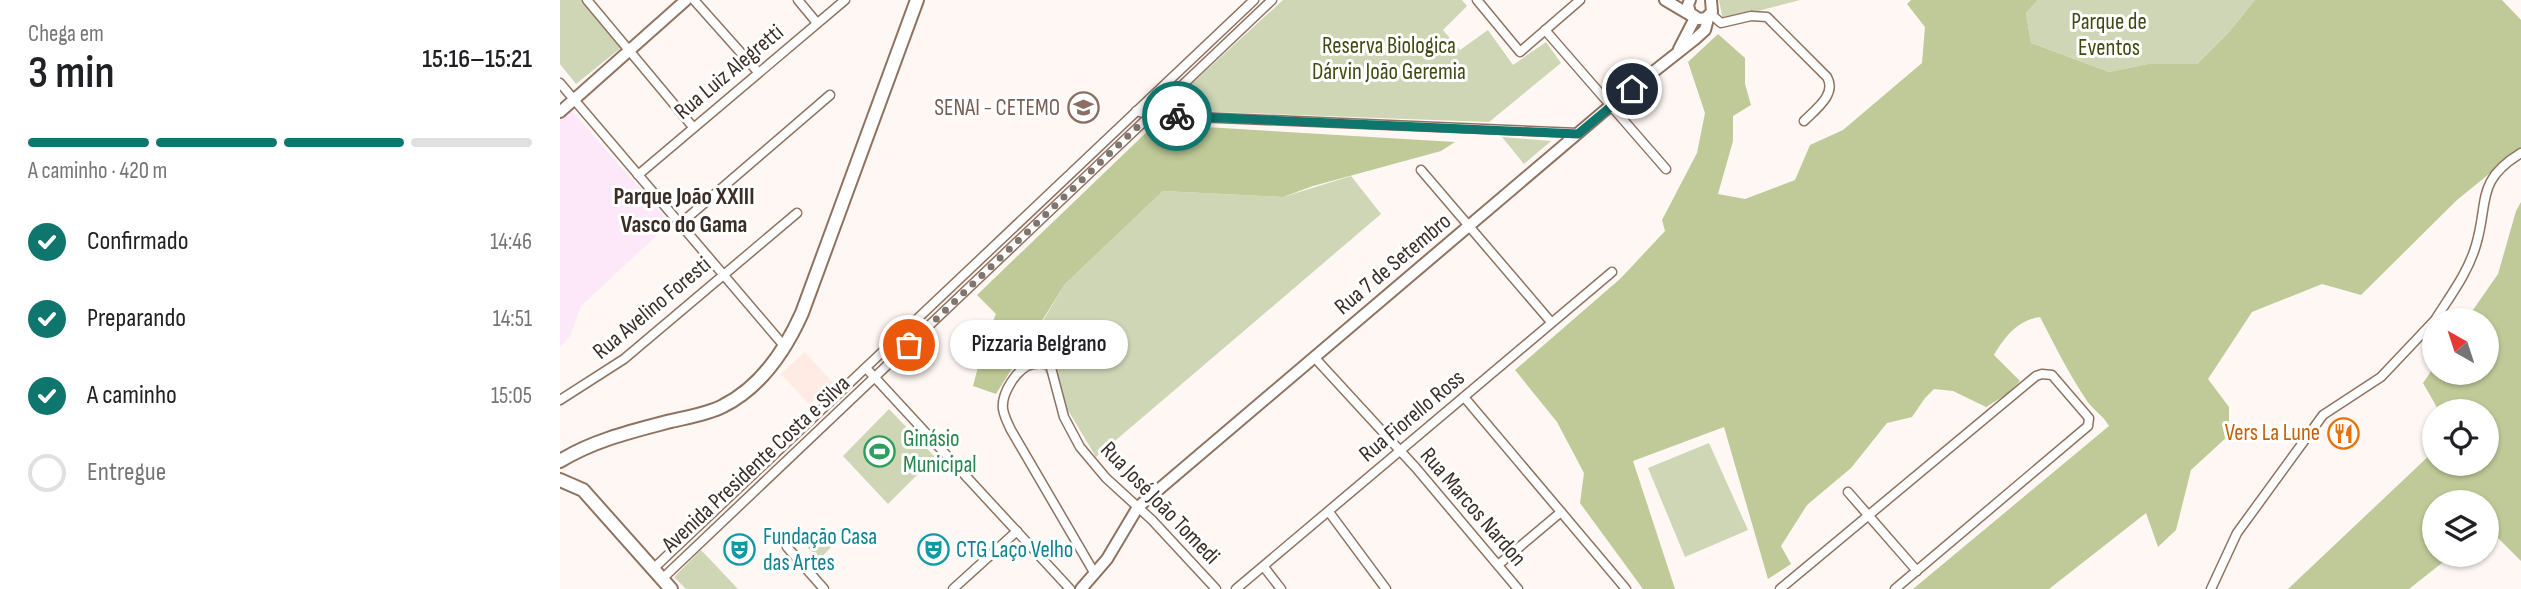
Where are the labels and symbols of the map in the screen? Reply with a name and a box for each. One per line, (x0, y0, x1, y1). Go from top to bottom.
park label: Parque de Eventos (2071, 8, 2147, 62)
street label: Rua Luiz Alegretti (669, 18, 789, 126)
park label: Reserva Biologica Dárvin João Geremia (1312, 32, 1466, 86)
pin (1602, 59, 1662, 119)
courier (1142, 81, 1212, 151)
school or university icon: SENAI - CETEMO (1066, 91, 1100, 125)
place label: SENAI - CETEMO (934, 94, 1060, 122)
district label: Parque João XXIII Vasco do Gama (613, 182, 755, 239)
street label: Rua 7 de Setembro (1329, 207, 1457, 321)
street label: Rua Avelino Foresti (587, 251, 717, 365)
north arrow (2422, 308, 2499, 385)
pin (879, 315, 939, 375)
callout: Pizzaria Belgrano (951, 320, 1130, 370)
street label: Rua Fiorello Ross (1354, 364, 1470, 468)
street label: Avenida Presidente Costa e Silva (655, 370, 856, 559)
restaurant icon: Vers La Lune (2326, 416, 2360, 450)
place label: Vers La Lune (2225, 419, 2320, 447)
place label: Ginásio Municipal (903, 425, 977, 479)
sports icon: Ginásio Municipal (863, 435, 897, 469)
street label: Rua José João Tomedi (1094, 436, 1226, 570)
street label: Rua Marcos Nardon (1414, 442, 1532, 572)
place label: Fundação Casa das Artes (763, 523, 877, 577)
theatre icon: Fundação Casa das Artes (723, 533, 757, 567)
theatre icon: CTG Laço Velho (916, 533, 950, 567)
place label: CTG Laço Velho (956, 536, 1073, 564)

